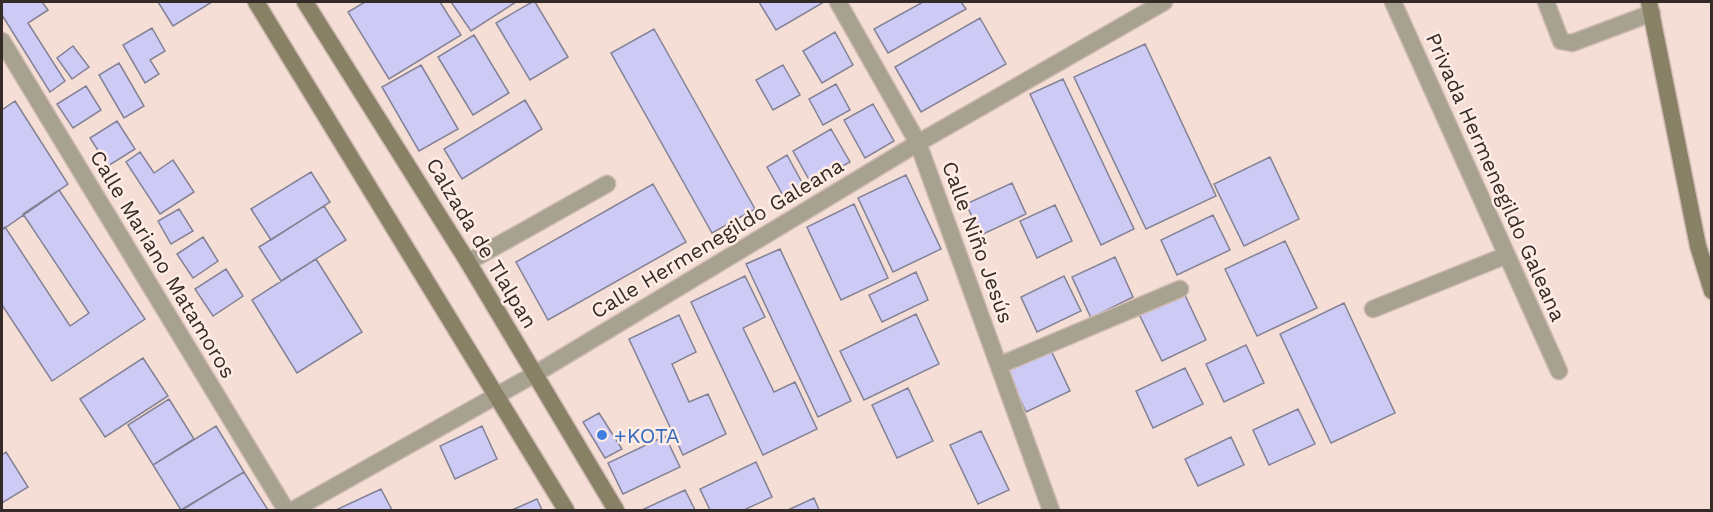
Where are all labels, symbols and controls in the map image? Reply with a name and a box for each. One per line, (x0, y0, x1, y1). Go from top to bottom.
street label: Privada Hermenegildo Galeana (1421, 29, 1571, 325)
street label: Calle Mariano Matamoros (85, 146, 241, 382)
street label: Calzada de Tlalpan (421, 153, 543, 333)
street label: Calle Hermenegildo Galeana (586, 153, 848, 323)
street label: Calle Niño Jesús (937, 158, 1019, 326)
place label: +KOTA (614, 423, 680, 448)
marker: +KOTA (595, 428, 609, 442)

